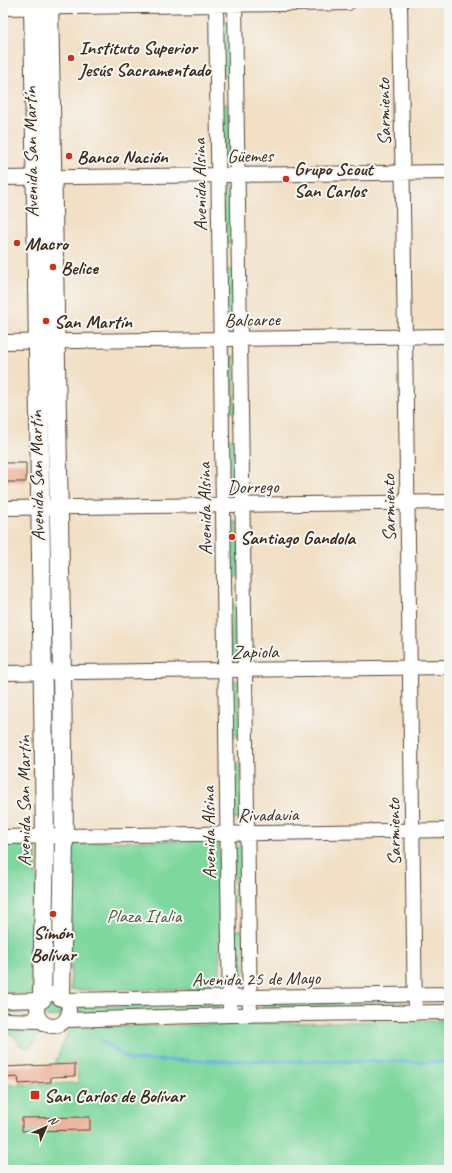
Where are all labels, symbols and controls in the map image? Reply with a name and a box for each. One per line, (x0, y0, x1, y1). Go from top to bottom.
place label: Instituto Superior Jesús Sacramentado (77, 36, 213, 82)
marker: Instituto Superior Jesús Sacramentado (66, 53, 76, 63)
street label: Sarmiento (371, 77, 397, 146)
street label: Avenida San Martín (18, 86, 44, 218)
street label: Avenida Alsina (187, 137, 213, 232)
street label: Güemes (227, 144, 275, 168)
place label: Banco Nación (77, 145, 169, 169)
marker: Banco Nación (64, 151, 74, 161)
place label: Grupo Scout San Carlos (294, 157, 374, 203)
marker: Grupo Scout San Carlos (281, 174, 291, 184)
place label: Macro (25, 232, 70, 256)
marker: Macro (12, 238, 22, 248)
place label: Belice (61, 256, 99, 280)
marker: Belice (48, 262, 58, 272)
street label: Balcarce (224, 307, 282, 332)
place label: San Martín (54, 310, 133, 334)
marker: San Martín (41, 316, 51, 326)
street label: Avenida San Martín (24, 410, 50, 542)
street label: Avenida Alsina (192, 461, 218, 556)
street label: Sarmiento (376, 473, 402, 542)
street label: Dorrego (227, 475, 280, 499)
place label: Santiago Gandola (240, 526, 357, 550)
marker: Santiago Gandola (227, 532, 237, 542)
street label: Zapiola (231, 640, 280, 664)
street label: Avenida San Martín (12, 735, 36, 866)
street label: Avenida Alsina (196, 785, 222, 880)
street label: Sarmiento (381, 797, 407, 866)
street label: Rivadavia (238, 802, 300, 828)
park label: Plaza Italia (107, 904, 183, 928)
marker: Simón Bolívar (48, 909, 58, 919)
place label: Simón Bolívar (30, 921, 78, 967)
street label: Avenida 25 de Mayo (192, 966, 322, 992)
place label: San Carlos de Bolívar (44, 1084, 186, 1108)
marker: San Carlos de Bolívar (29, 1089, 41, 1101)
north arrow (26, 1107, 66, 1147)
text: N (46, 1113, 62, 1129)

